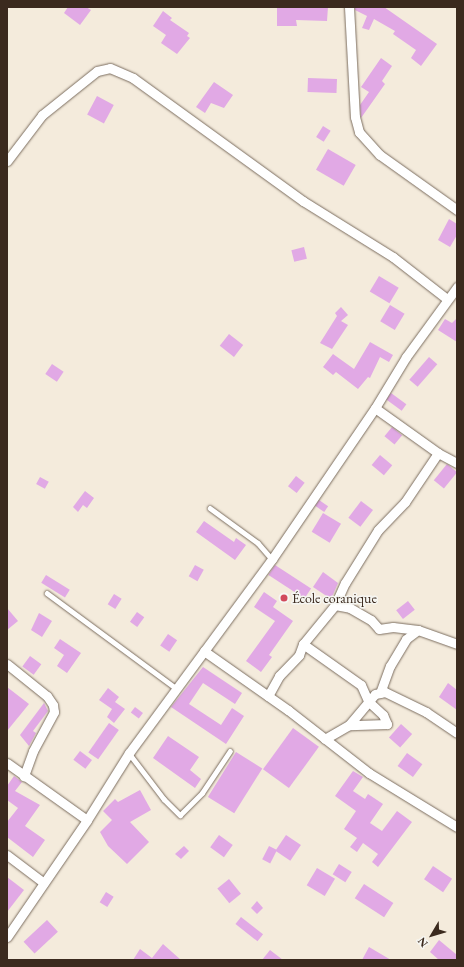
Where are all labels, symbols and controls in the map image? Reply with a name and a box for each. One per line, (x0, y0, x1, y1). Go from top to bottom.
place label: École coranique (292, 590, 377, 606)
marker: École coranique (279, 593, 289, 603)
north arrow (412, 915, 452, 955)
text: N (414, 935, 431, 950)

